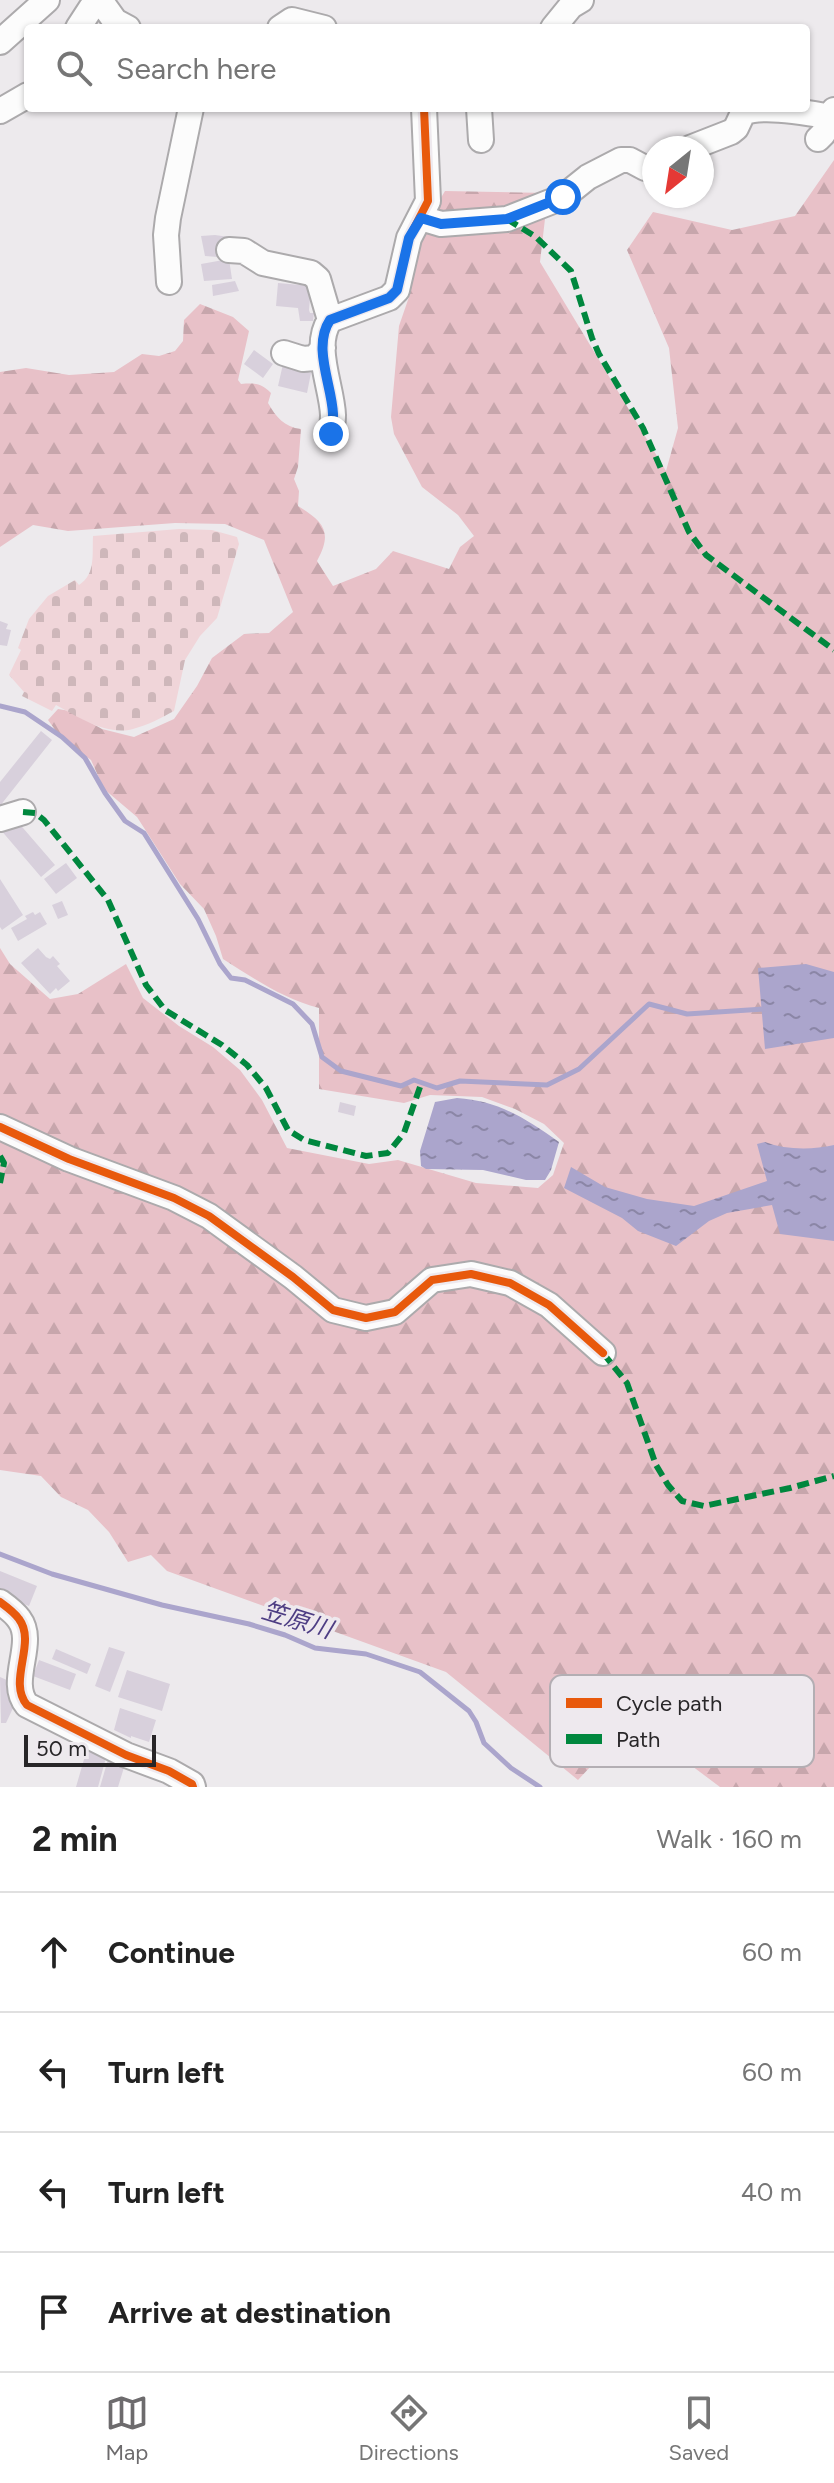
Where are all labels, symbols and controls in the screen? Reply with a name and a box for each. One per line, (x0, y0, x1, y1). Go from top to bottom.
search box (24, 24, 810, 112)
icon: search (52, 46, 96, 90)
text: Search here (116, 50, 276, 87)
north arrow (642, 136, 714, 208)
route start (545, 179, 581, 215)
route end (313, 416, 349, 452)
water label: 笠原川 (258, 1595, 339, 1645)
legend (550, 1675, 814, 1767)
text: Cycle path (616, 1690, 722, 1717)
text: Path (616, 1726, 660, 1753)
scale bar (24, 1731, 156, 1767)
text: 50 m (36, 1735, 87, 1762)
text: 2 min (32, 1819, 118, 1860)
text: Walk · 160 m (656, 1823, 802, 1855)
icon: ahead (32, 1930, 76, 1974)
text: Continue (108, 1934, 235, 1971)
text: 60 m (742, 1936, 802, 1968)
icon: left (32, 2050, 76, 2094)
text: Turn left (108, 2054, 225, 2091)
text: 60 m (742, 2056, 802, 2088)
icon: left (32, 2170, 76, 2214)
text: Turn left (108, 2174, 225, 2211)
text: 40 m (741, 2176, 802, 2208)
icon: arrive (32, 2290, 76, 2334)
text: Arrive at destination (108, 2294, 391, 2331)
tab: Map (105, 2391, 149, 2466)
tab: Directions (359, 2391, 459, 2466)
tab: Saved (668, 2391, 729, 2466)

